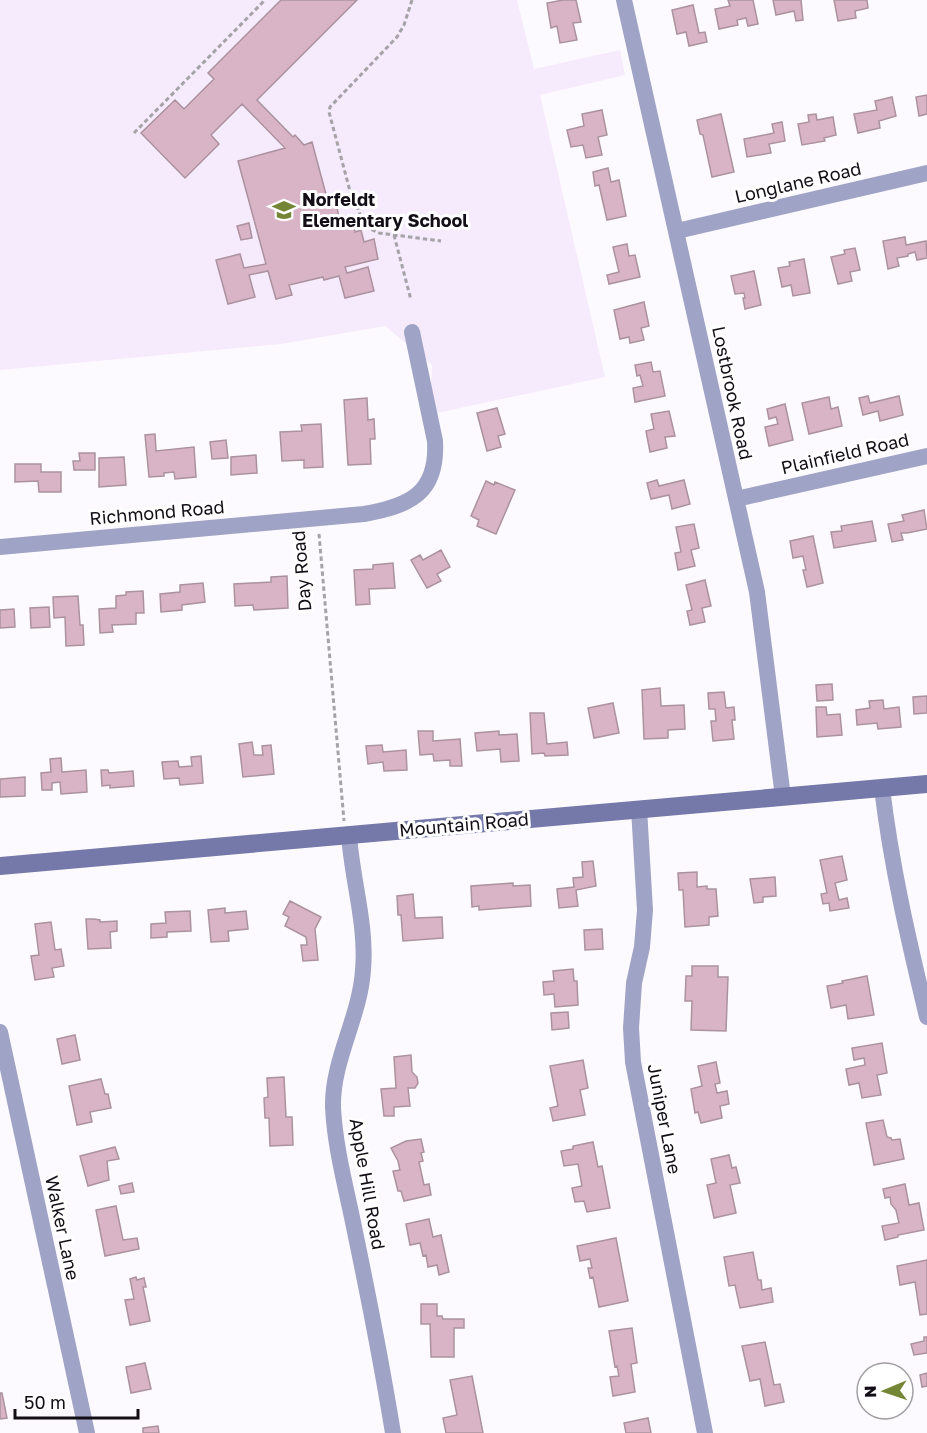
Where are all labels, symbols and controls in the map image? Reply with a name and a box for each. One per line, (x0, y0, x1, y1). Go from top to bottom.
street label: Longlane Road (732, 157, 863, 207)
place label: Norfeldt Elementary School (302, 188, 468, 231)
school or university icon: Norfeldt Elementary School (271, 197, 297, 223)
street label: Lostbrook Road (708, 324, 758, 462)
street label: Plainfield Road (779, 428, 911, 478)
street label: Richmond Road (89, 495, 225, 529)
street label: Day Road (287, 530, 315, 612)
street label: Mountain Road (398, 807, 530, 841)
street label: Juniper Lane (644, 1062, 686, 1176)
street label: Apple Hill Road (346, 1116, 390, 1251)
street label: Walker Lane (41, 1173, 85, 1282)
north arrow (855, 1361, 915, 1421)
scale bar (15, 1382, 138, 1420)
text: N (860, 1385, 880, 1398)
text: 50 m (24, 1391, 66, 1413)

